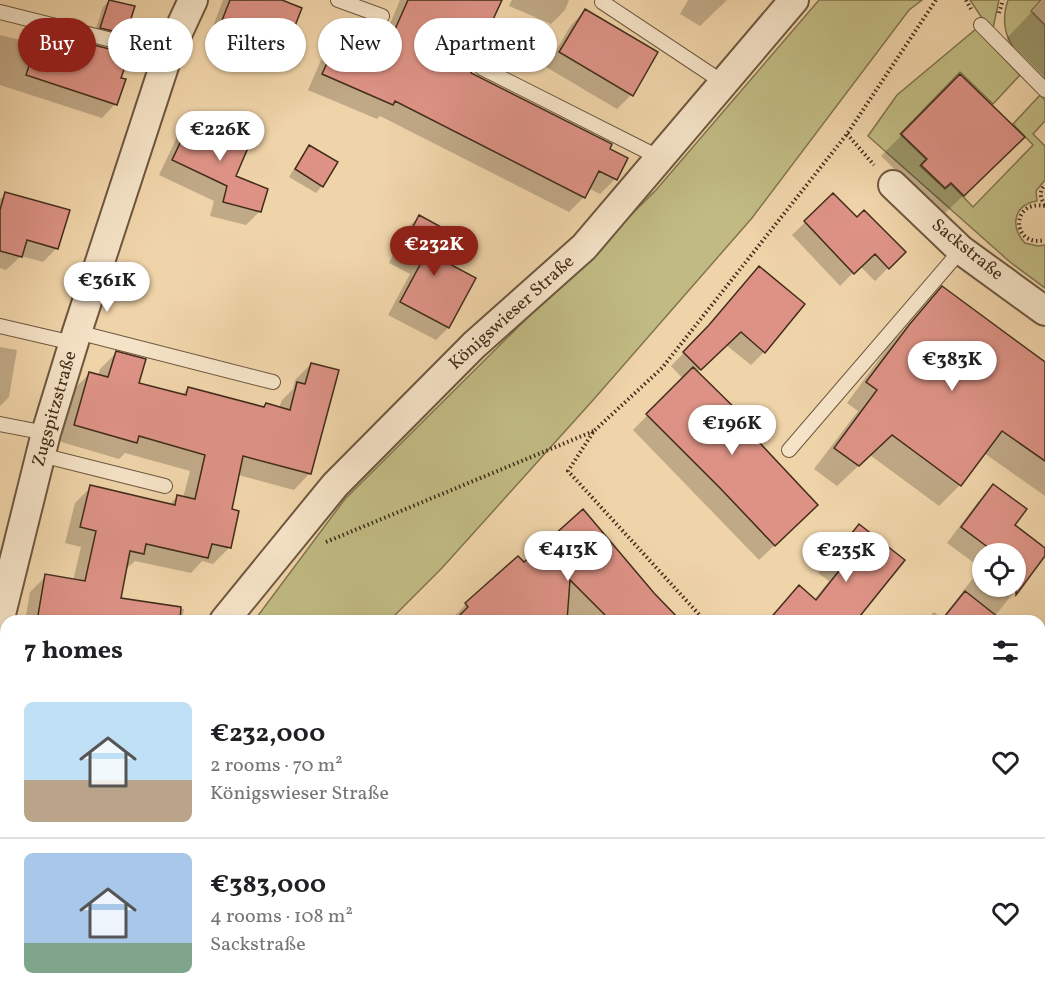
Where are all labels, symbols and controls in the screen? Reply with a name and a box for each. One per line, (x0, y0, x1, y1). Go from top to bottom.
chip: Buy (18, 18, 96, 72)
chip: Rent (108, 18, 193, 72)
chip: Filters (205, 18, 306, 72)
chip: New (318, 18, 402, 72)
chip: Apartment (414, 18, 557, 72)
pin: €226K (178, 111, 262, 162)
text: €226K (190, 116, 251, 144)
street label: Sackstraße (926, 213, 1008, 287)
pin: €232K (392, 226, 476, 277)
text: €232K (404, 231, 464, 259)
street label: Königswieser Straße (444, 250, 580, 376)
pin: €361K (65, 262, 149, 313)
text: €361K (78, 267, 136, 295)
pin: €383K (910, 341, 994, 392)
text: €383K (922, 346, 982, 374)
street label: Zugspitzstraße (27, 348, 83, 470)
pin: €196K (690, 405, 774, 456)
text: €196K (702, 410, 762, 438)
pin: €413K (526, 531, 610, 582)
pin: €235K (804, 532, 888, 583)
text: €413K (538, 536, 598, 564)
text: €235K (816, 537, 876, 565)
map controls (972, 543, 1026, 597)
button: locate (972, 543, 1026, 597)
text: 7 homes (24, 633, 123, 669)
icon: filters (989, 635, 1022, 668)
text: €232,000 (210, 716, 325, 752)
icon: home (72, 726, 144, 798)
icon: heart (989, 746, 1022, 779)
text: 2 rooms · 70 m² (210, 752, 343, 780)
text: Königswieser Straße (210, 780, 389, 808)
text: €383,000 (210, 867, 326, 903)
icon: home (72, 877, 144, 949)
icon: heart (989, 897, 1022, 930)
text: 4 rooms · 108 m² (210, 903, 353, 931)
text: Sackstraße (210, 931, 306, 959)

